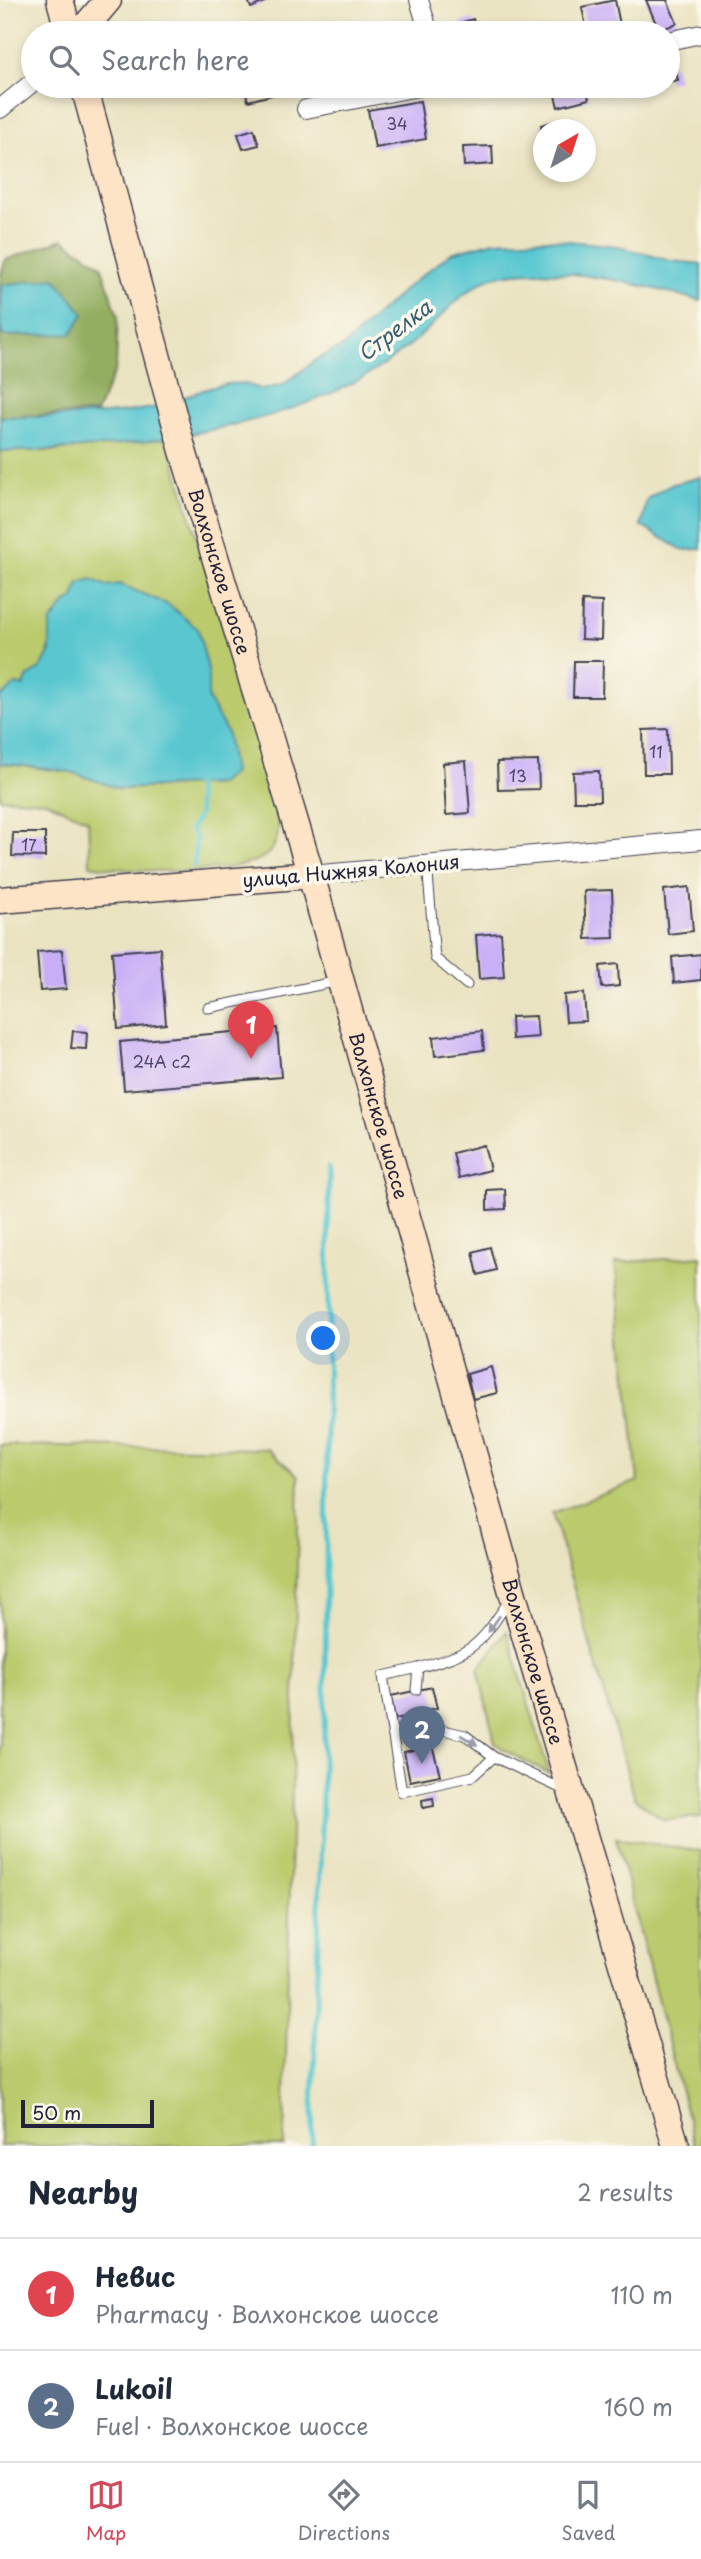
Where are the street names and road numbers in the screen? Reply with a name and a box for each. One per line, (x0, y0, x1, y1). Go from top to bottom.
street label: Волхонское шоссе (182, 485, 259, 658)
street label: улица Нижняя Колония (241, 847, 461, 893)
street label: Волхонское шоссе (343, 1029, 416, 1202)
street label: Волхонское шоссе (496, 1575, 571, 1748)

